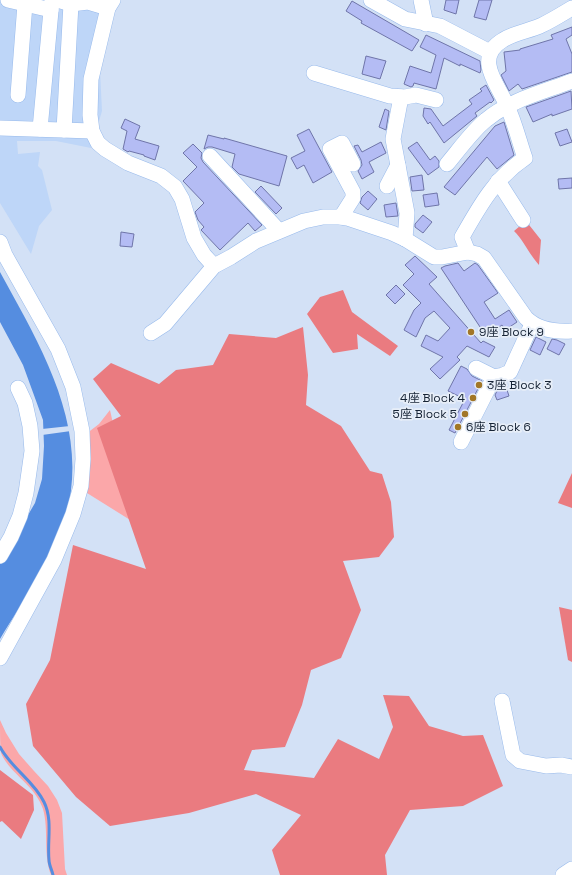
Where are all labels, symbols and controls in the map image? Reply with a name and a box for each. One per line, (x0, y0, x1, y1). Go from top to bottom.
place label: 9座 Block 9 (479, 324, 544, 340)
marker: 9座 Block 9 (466, 327, 476, 337)
place label: 3座 Block 3 (487, 377, 552, 393)
marker: 3座 Block 3 (474, 380, 484, 390)
place label: 4座 Block 4 (400, 390, 465, 406)
marker: 4座 Block 4 (468, 393, 478, 403)
place label: 5座 Block 5 (393, 406, 457, 422)
marker: 5座 Block 5 (460, 409, 470, 419)
place label: 6座 Block 6 (466, 419, 531, 435)
marker: 6座 Block 6 (453, 422, 463, 432)

